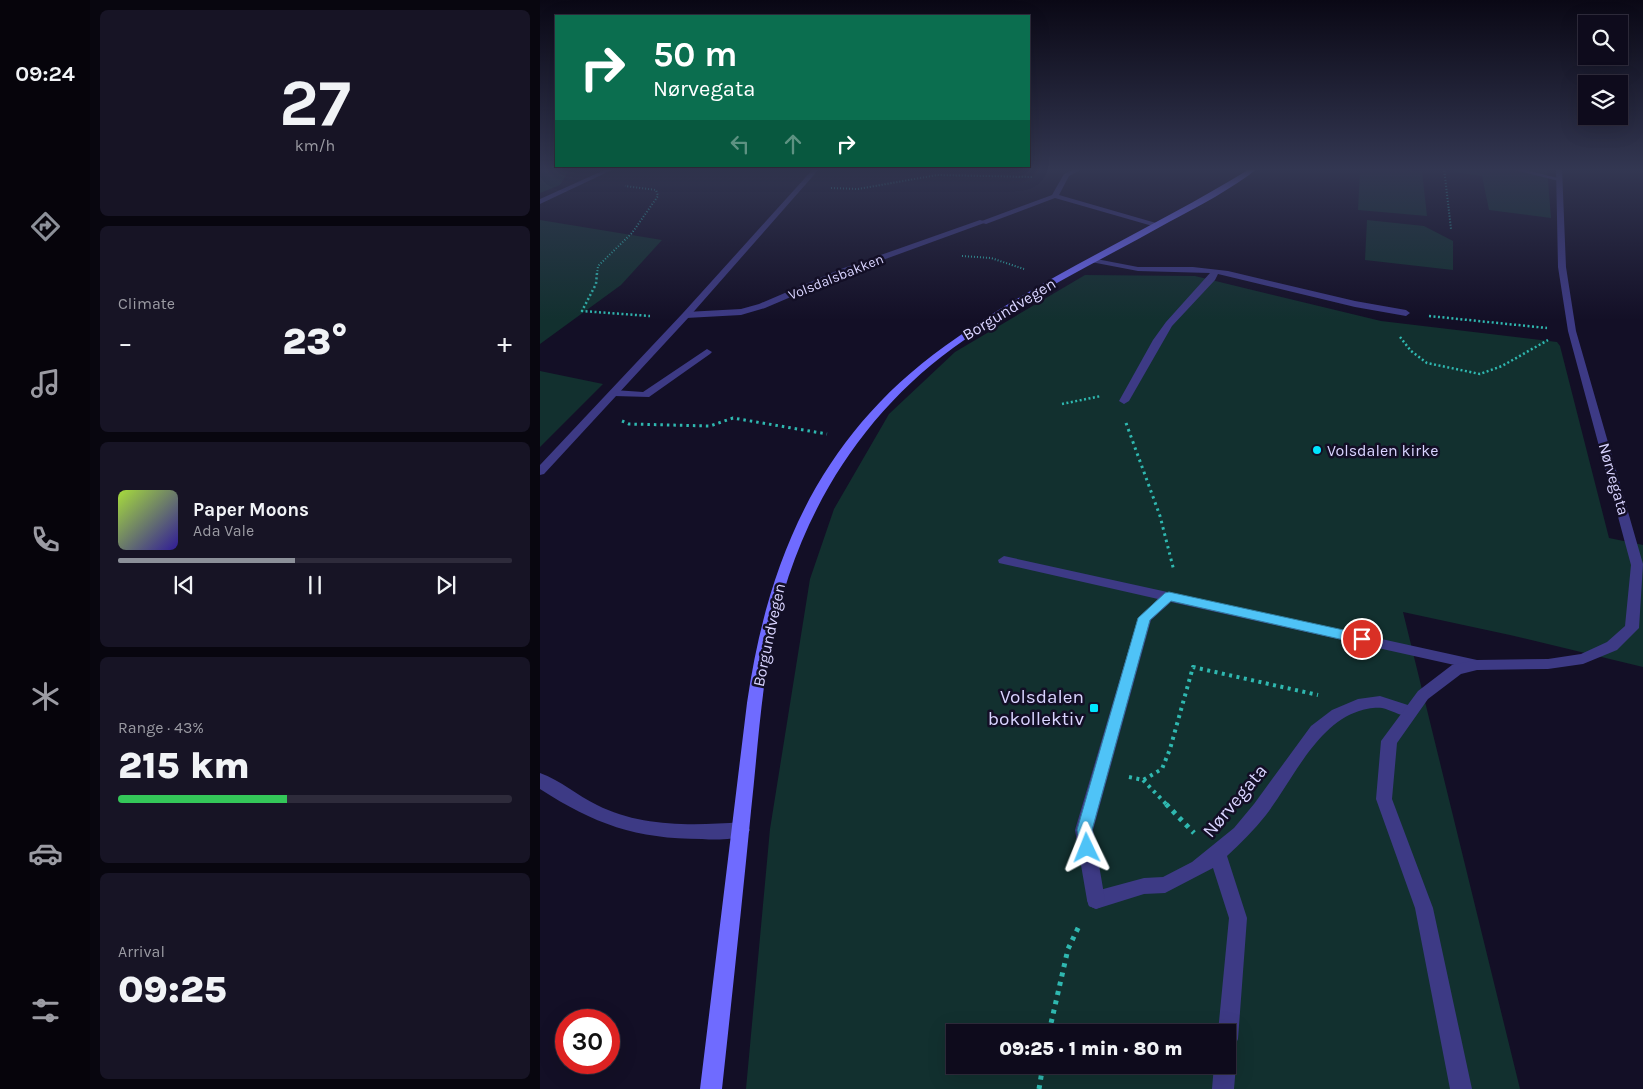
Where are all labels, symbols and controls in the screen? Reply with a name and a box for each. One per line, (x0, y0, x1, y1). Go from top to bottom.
map controls (1578, 15, 1628, 125)
button: search (1578, 15, 1628, 65)
text: 50 m (653, 34, 738, 75)
icon: right (570, 35, 635, 100)
text: 09:24 (15, 61, 75, 87)
text: 27 (279, 65, 351, 141)
button: layers (1578, 75, 1628, 125)
text: Nørvegata (653, 76, 755, 102)
icon: left (726, 130, 754, 158)
icon: ahead (779, 130, 807, 158)
icon: right (832, 130, 860, 158)
text: km/h (295, 136, 335, 155)
icon: directions (28, 209, 63, 244)
street label: Volsdalsbakken (786, 250, 886, 304)
street label: Borgundvegen (959, 274, 1059, 344)
text: Climate (118, 294, 175, 313)
text: 23° (282, 319, 348, 364)
text: − (118, 326, 133, 359)
text: + (497, 326, 512, 359)
icon: music (28, 366, 63, 401)
place label: Volsdalen kirke (1327, 441, 1438, 460)
street label: Nørvegata (1595, 441, 1633, 517)
marker: Volsdalen kirke (1311, 444, 1323, 456)
text: Paper Moons (193, 499, 309, 521)
text: Ada Vale (193, 521, 254, 540)
icon: phone (28, 522, 63, 557)
icon: previous (170, 571, 198, 599)
icon: pause (301, 571, 329, 599)
icon: next (432, 571, 460, 599)
street label: Borgundvegen (749, 582, 789, 688)
pin (1341, 618, 1383, 660)
icon: arrive (1348, 625, 1376, 653)
icon: climate (28, 679, 63, 714)
place label: Volsdalen bokollektiv (988, 686, 1084, 730)
marker: Volsdalen bokollektiv (1088, 702, 1100, 714)
text: Range · 43% (118, 718, 204, 737)
text: 215 km (118, 743, 250, 788)
street label: Nørvegata (1198, 760, 1272, 842)
position arrow (1060, 821, 1112, 873)
icon: car (28, 836, 63, 871)
text: Arrival (118, 942, 165, 961)
text: 09:25 (118, 967, 227, 1012)
icon: filters (28, 993, 63, 1028)
speed limit sign: 30 (555, 1009, 620, 1074)
text: 09:25 · 1 min · 80 m (999, 1038, 1183, 1060)

